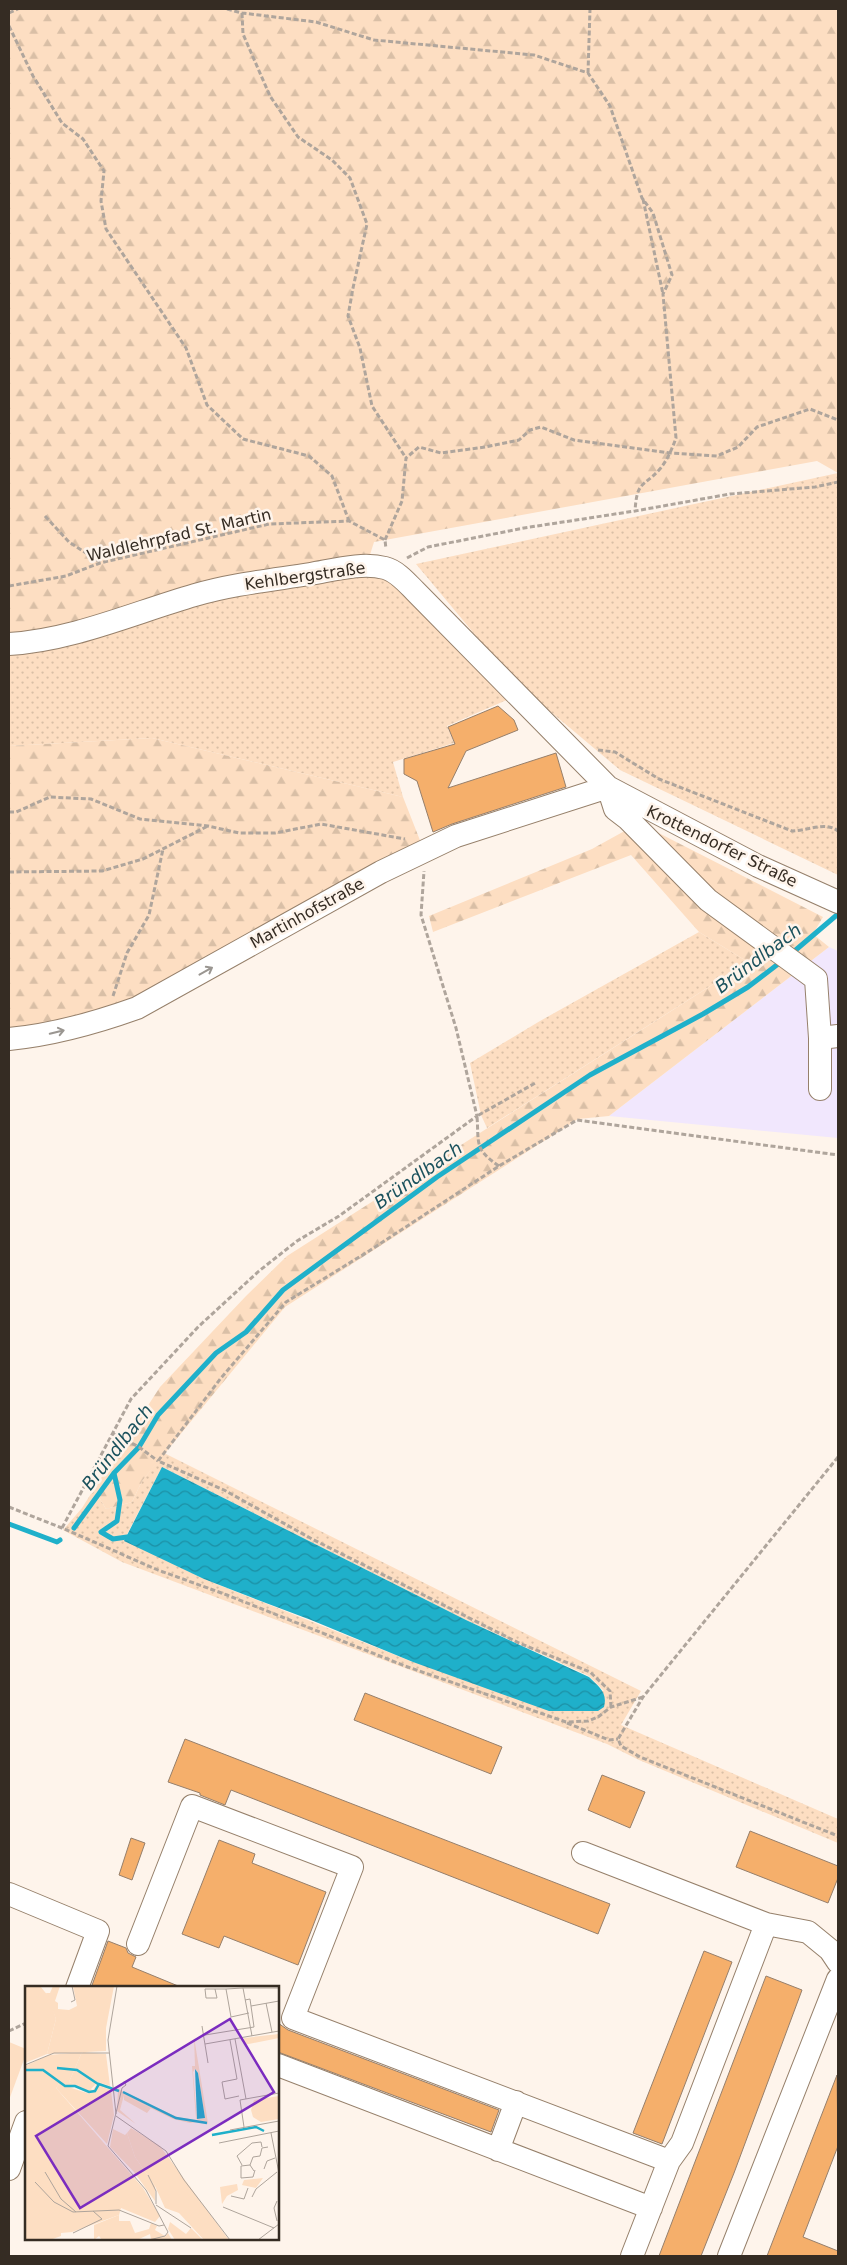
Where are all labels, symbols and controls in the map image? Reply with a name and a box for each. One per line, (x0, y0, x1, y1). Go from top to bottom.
street label: Waldlehrpfad St. Martin (85, 505, 273, 565)
street label: Kehlbergstraße (244, 558, 366, 594)
street label: Krottendorfer Straße (643, 801, 801, 891)
street label: Martinhofstraße (247, 874, 367, 952)
water label: Bründlbach (711, 919, 805, 997)
one-way arrow (199, 965, 213, 975)
one-way arrow (48, 1027, 64, 1036)
water label: Bründlbach (370, 1137, 466, 1213)
water label: Bründlbach (77, 1400, 157, 1494)
inset map (25, 1986, 279, 2240)

